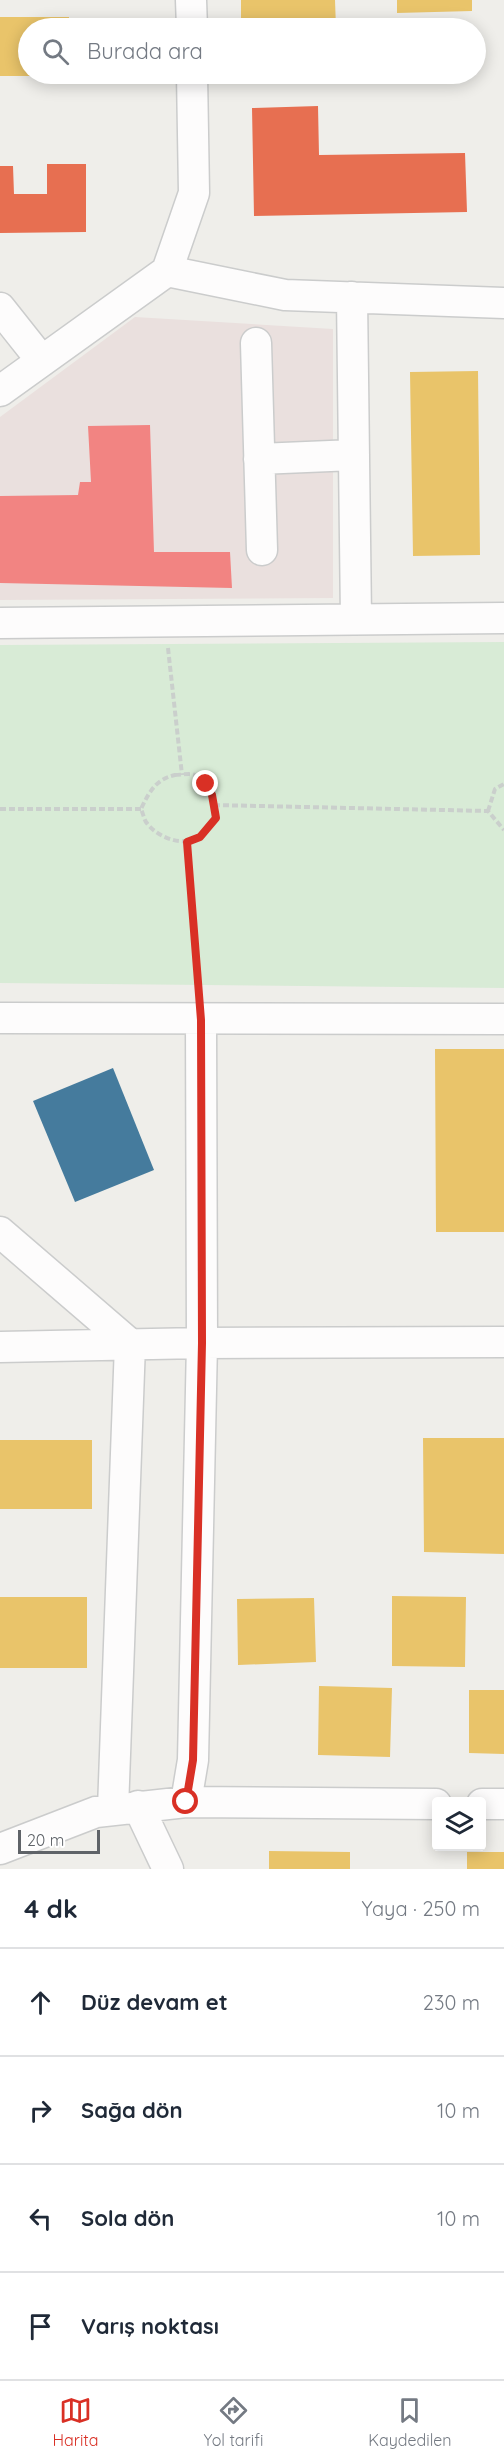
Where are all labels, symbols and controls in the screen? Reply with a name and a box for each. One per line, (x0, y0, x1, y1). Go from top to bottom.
search box (18, 18, 486, 84)
icon: search (39, 35, 72, 68)
text: Burada ara (87, 37, 203, 65)
route end (192, 770, 218, 796)
route start (172, 1788, 198, 1814)
map controls (432, 1797, 486, 1851)
button: layers (432, 1797, 486, 1851)
scale bar (18, 1827, 100, 1854)
text: 20 m (27, 1830, 64, 1850)
text: 4 dk (24, 1892, 78, 1925)
text: Yaya · 250 m (361, 1896, 480, 1921)
icon: ahead (24, 1986, 57, 2019)
text: Düz devam et (81, 1988, 228, 2016)
text: 230 m (423, 1990, 480, 2015)
icon: right (24, 2094, 57, 2127)
text: Sağa dön (81, 2096, 183, 2124)
text: 10 m (437, 2098, 480, 2123)
icon: left (24, 2202, 57, 2235)
text: Sola dön (81, 2204, 174, 2232)
text: 10 m (437, 2206, 480, 2231)
icon: arrive (24, 2310, 57, 2343)
text: Varış noktası (81, 2312, 219, 2340)
tab: Harita (53, 2394, 98, 2450)
tab: Yol tarifi (203, 2394, 263, 2450)
tab: Kaydedilen (368, 2394, 451, 2450)

